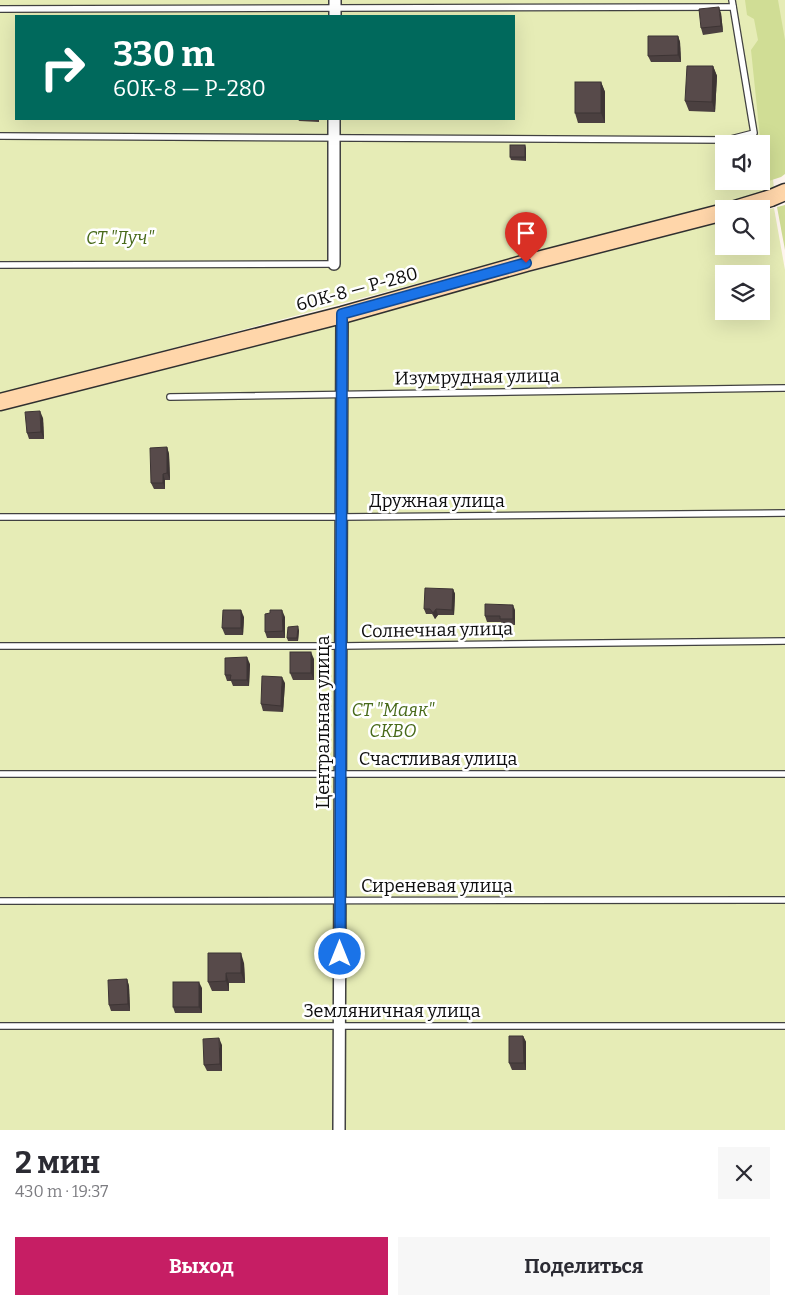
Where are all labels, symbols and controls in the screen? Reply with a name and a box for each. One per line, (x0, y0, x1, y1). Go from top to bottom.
text: 330 m (113, 33, 215, 75)
icon: right (30, 35, 95, 100)
text: 60К-8 — Р-280 (113, 75, 266, 102)
map controls (715, 135, 770, 320)
button: sound (715, 135, 770, 190)
button: search (715, 200, 770, 255)
pin (505, 212, 547, 263)
icon: arrive (512, 219, 540, 247)
park label: СТ "Луч" (86, 227, 154, 249)
street label: 60К-8 — Р-280 (294, 262, 420, 316)
button: layers (715, 265, 770, 320)
street label: Изумрудная улица (394, 365, 560, 389)
street label: Дружная улица (369, 490, 505, 512)
street label: Солнечная улица (361, 618, 513, 642)
street label: Центральная улица (312, 635, 334, 809)
park label: СТ "Маяк" СКВО (351, 699, 435, 742)
street label: Счастливая улица (359, 748, 517, 770)
street label: Сиреневая улица (361, 875, 513, 897)
position arrow (313, 927, 365, 979)
street label: Земляничная улица (303, 1000, 481, 1022)
text: 2 мин (15, 1145, 100, 1181)
button: close (718, 1147, 770, 1199)
text: 430 m · 19:37 (15, 1182, 108, 1201)
button: Выход (15, 1237, 388, 1295)
button: Поделиться (398, 1237, 770, 1295)

